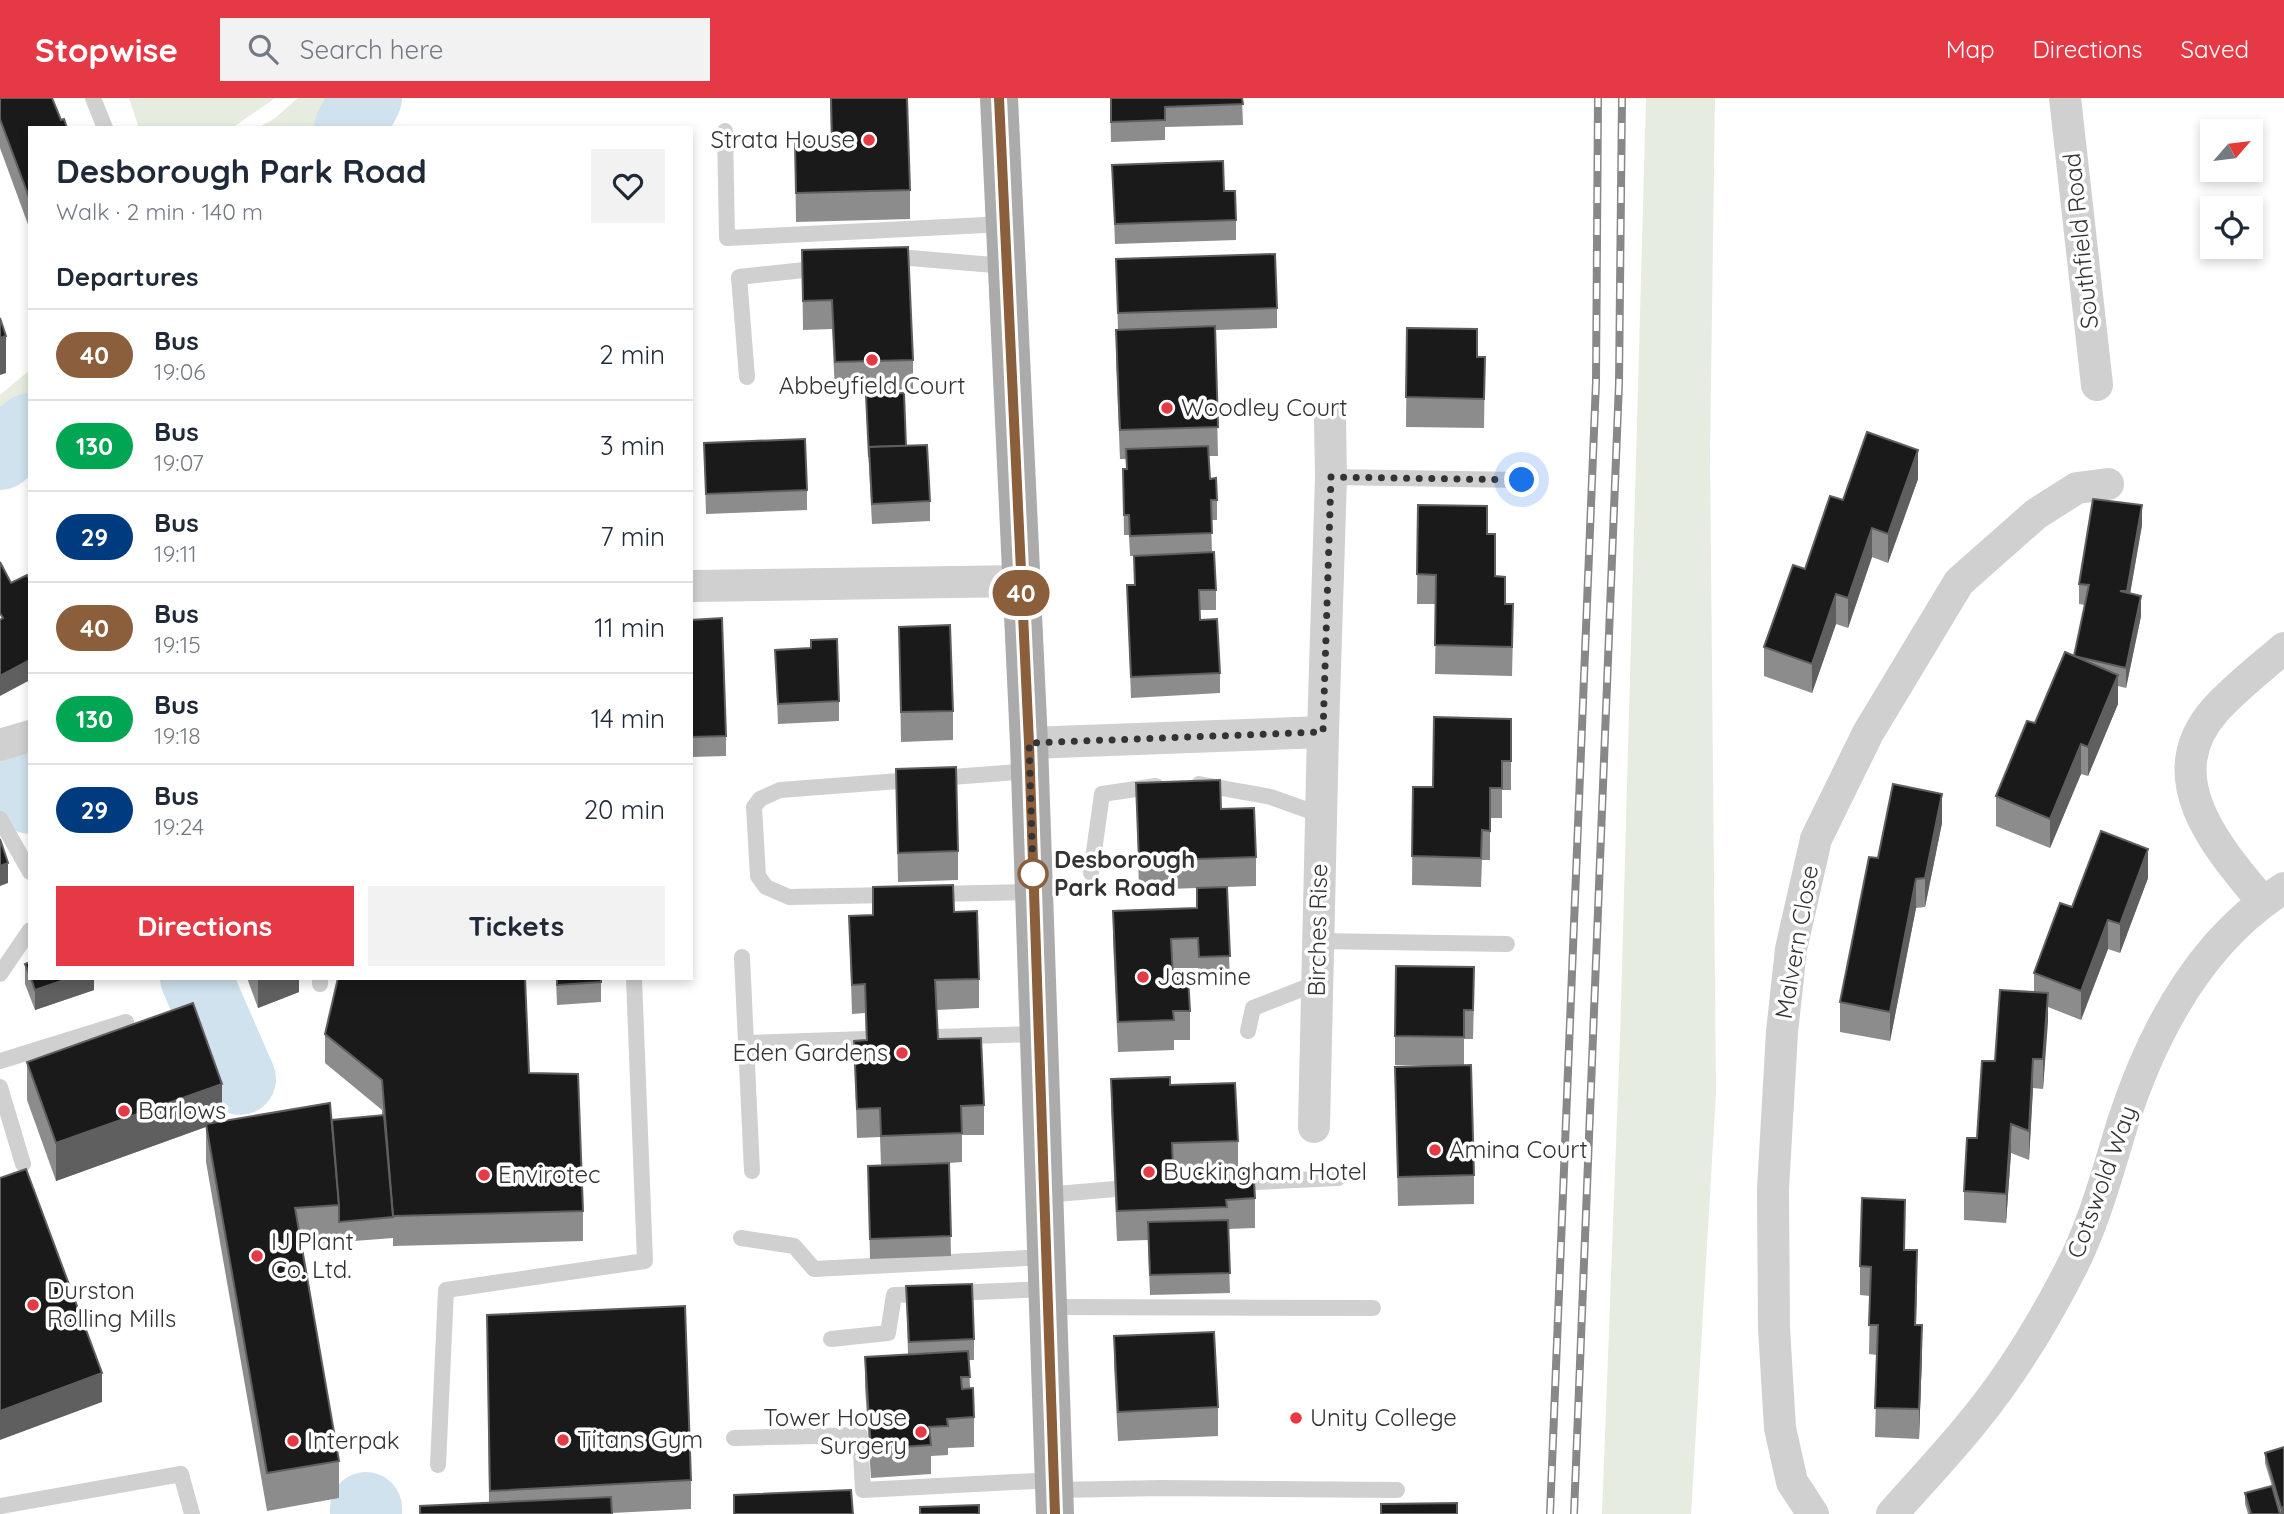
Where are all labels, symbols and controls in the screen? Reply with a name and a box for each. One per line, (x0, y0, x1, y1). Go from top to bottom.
search box (220, 18, 710, 81)
text: Stopwise (35, 29, 178, 70)
icon: search (244, 30, 282, 68)
text: Search here (300, 33, 443, 66)
text: Map (1946, 34, 1995, 64)
text: Directions (2033, 34, 2143, 64)
text: Saved (2181, 34, 2249, 64)
north arrow (2200, 119, 2263, 182)
map controls (2200, 119, 2263, 259)
place label: Strata House (710, 124, 855, 154)
marker: Strata House (861, 132, 877, 148)
button: heart (591, 149, 665, 223)
text: Desborough Park Road (56, 150, 427, 191)
street label: Southfield Road (2056, 152, 2104, 331)
button: locate (2200, 196, 2263, 259)
text: Walk · 2 min · 140 m (56, 197, 263, 226)
text: Departures (56, 260, 199, 293)
text: Bus (154, 324, 199, 357)
text: 2 min (599, 338, 665, 371)
text: 40 (80, 340, 109, 370)
marker: Abbeyfield Court (864, 352, 880, 368)
text: 19:06 (154, 357, 206, 386)
place label: Abbeyfield Court (779, 370, 965, 400)
place label: Woodley Court (1181, 392, 1347, 422)
marker: Woodley Court (1159, 400, 1175, 416)
text: Bus (154, 415, 199, 448)
text: 3 min (600, 429, 665, 462)
text: 130 (76, 431, 113, 461)
text: 19:07 (154, 448, 204, 477)
your location (1504, 462, 1539, 497)
text: Bus (154, 506, 199, 539)
text: 7 min (600, 520, 665, 553)
text: 29 (81, 522, 108, 552)
text: 19:11 (154, 539, 197, 568)
line badge: 40 (990, 570, 1052, 616)
text: 40 (1007, 578, 1035, 608)
text: Bus (154, 597, 199, 630)
text: 11 min (594, 611, 665, 644)
text: 40 (80, 613, 109, 643)
text: 19:15 (154, 630, 201, 659)
text: Bus (154, 688, 199, 721)
text: 14 min (591, 702, 665, 735)
text: 130 (76, 704, 113, 734)
text: 19:18 (154, 721, 201, 750)
text: Bus (154, 779, 199, 812)
text: 20 min (584, 793, 665, 826)
text: 29 (81, 795, 108, 825)
text: 19:24 (154, 812, 204, 841)
place label: Desborough Park Road (1054, 844, 1195, 902)
marker: Desborough Park Road (1018, 859, 1048, 889)
street label: Birches Rise (1301, 863, 1333, 997)
street label: Malvern Close (1768, 863, 1824, 1021)
button: Directions (56, 886, 354, 966)
button: Tickets (368, 886, 665, 966)
place label: Jasmine (1157, 961, 1251, 991)
marker: Jasmine (1135, 969, 1151, 985)
place label: Eden Gardens (732, 1037, 888, 1067)
marker: Eden Gardens (894, 1045, 910, 1061)
place label: Barlows (138, 1095, 226, 1125)
street label: Cotswold Way (2060, 1101, 2143, 1262)
marker: Barlows (116, 1103, 132, 1119)
place label: Amina Court (1449, 1134, 1588, 1164)
marker: Amina Court (1427, 1142, 1443, 1158)
place label: Buckingham Hotel (1163, 1156, 1367, 1186)
place label: Envirotec (498, 1159, 600, 1189)
marker: Buckingham Hotel (1141, 1164, 1157, 1180)
marker: Envirotec (476, 1167, 492, 1183)
place label: IJ Plant Co. Ltd. (271, 1226, 354, 1284)
marker: IJ Plant Co. Ltd. (249, 1248, 265, 1264)
place label: Durston Rolling Mills (47, 1275, 176, 1333)
marker: Durston Rolling Mills (25, 1297, 41, 1313)
place label: Tower House Surgery (763, 1402, 907, 1460)
place label: Unity College (1310, 1402, 1457, 1432)
marker: Unity College (1288, 1410, 1304, 1426)
place label: Titans Gym (577, 1424, 703, 1454)
marker: Tower House Surgery (913, 1424, 929, 1440)
place label: Interpak (307, 1425, 400, 1455)
marker: Titans Gym (555, 1432, 571, 1448)
marker: Interpak (285, 1433, 301, 1449)

